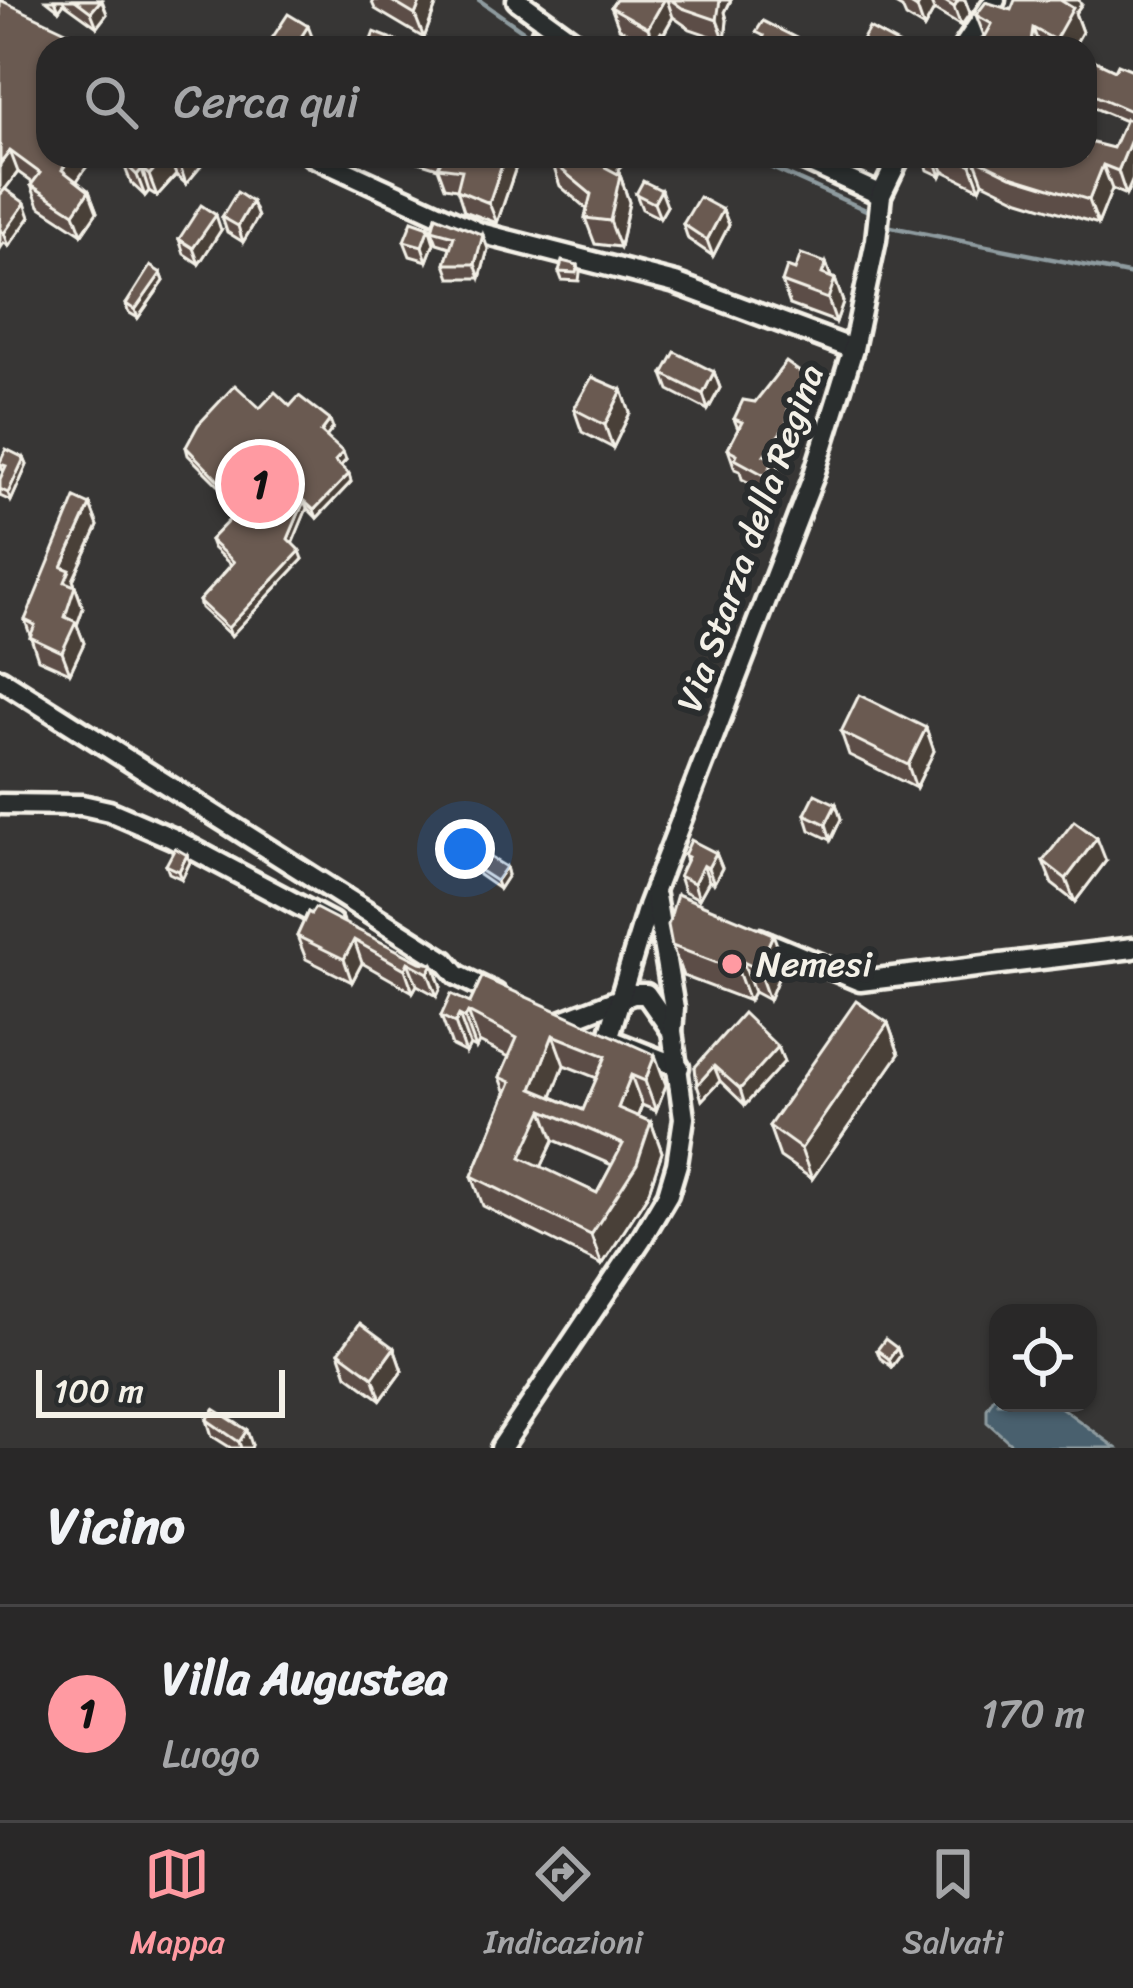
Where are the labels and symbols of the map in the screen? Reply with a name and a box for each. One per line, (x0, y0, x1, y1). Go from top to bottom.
street label: Via Starza della Regina (657, 355, 843, 721)
pin: 1 (221, 439, 299, 529)
your location (435, 819, 495, 879)
place label: Nemesi (756, 932, 873, 996)
marker: Nemesi (719, 951, 745, 977)
scale bar (36, 1364, 285, 1417)

